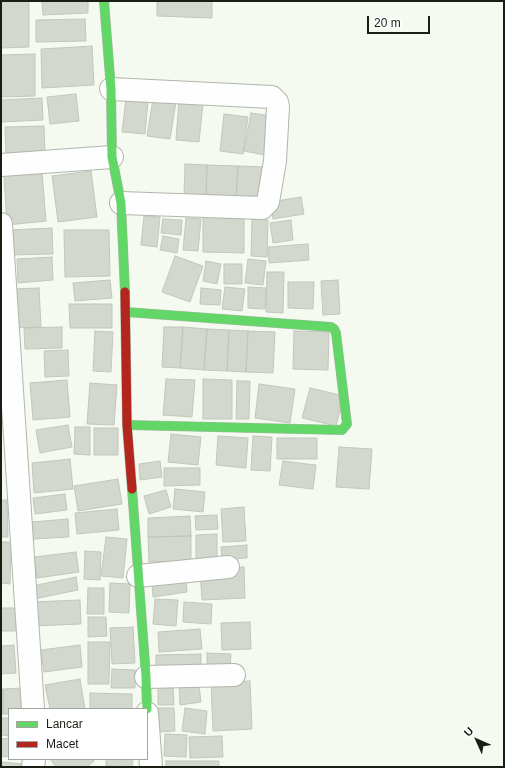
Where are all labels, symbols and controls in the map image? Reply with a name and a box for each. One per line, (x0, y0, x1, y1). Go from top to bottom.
scale bar (369, 8, 432, 34)
text: 20 m (374, 16, 401, 30)
legend (8, 708, 148, 760)
text: Lancar (46, 717, 83, 731)
north arrow (457, 720, 497, 760)
text: U (461, 724, 476, 739)
text: Macet (46, 737, 79, 751)

